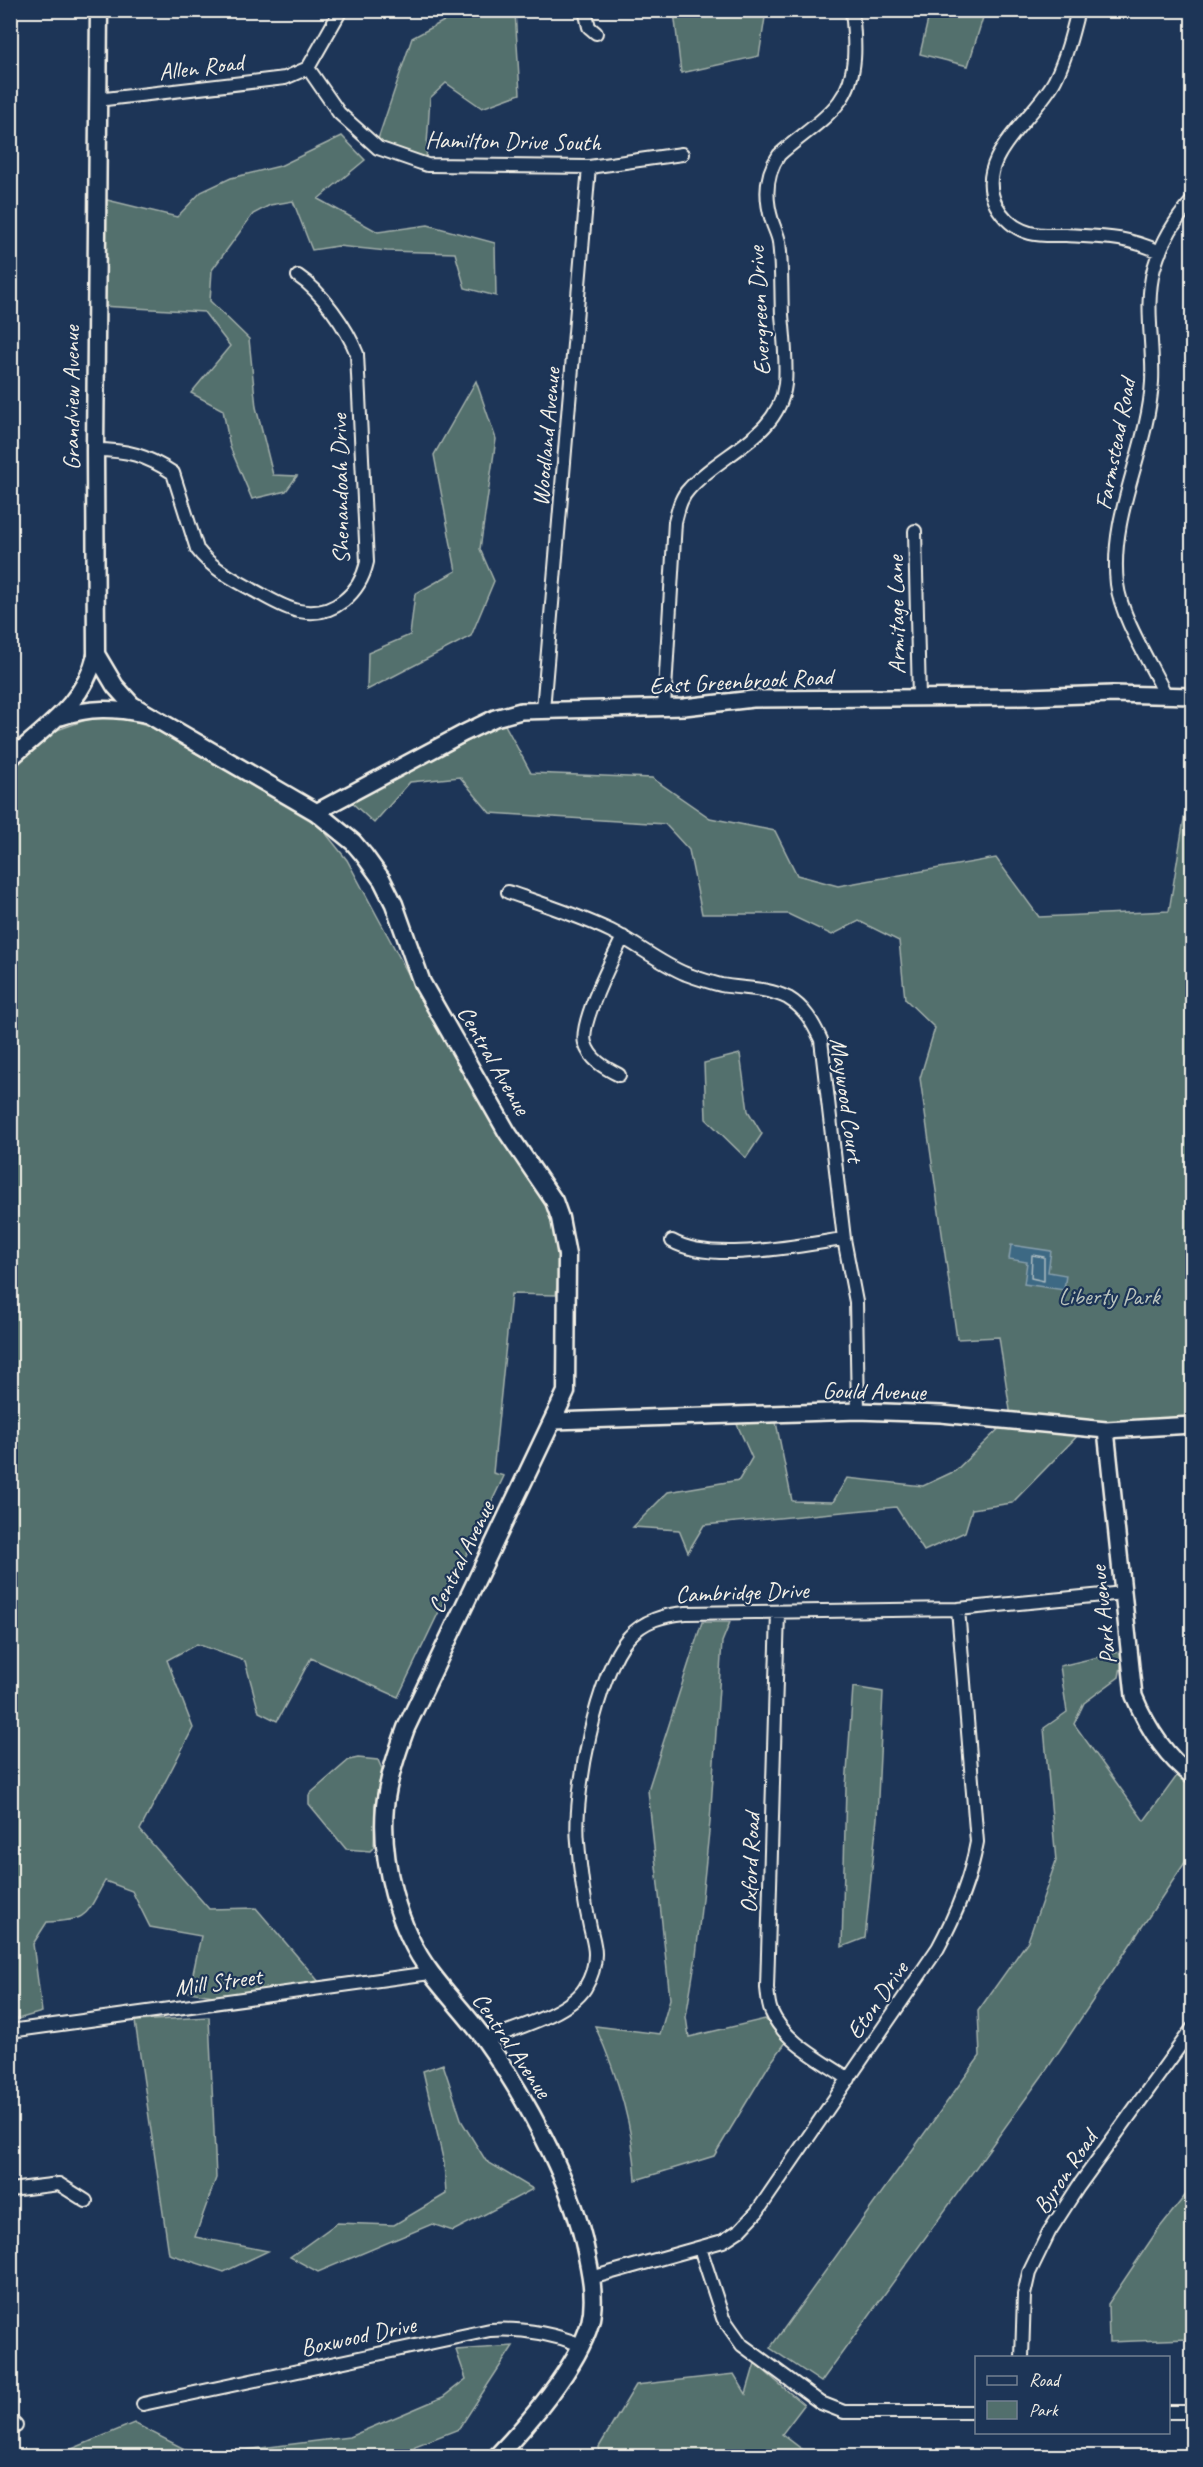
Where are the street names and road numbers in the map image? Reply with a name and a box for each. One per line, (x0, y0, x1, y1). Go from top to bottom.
street label: Allen Road (157, 47, 249, 87)
street label: Hamilton Drive South (425, 124, 602, 158)
street label: Evergreen Drive (741, 244, 777, 376)
street label: Grandview Avenue (56, 323, 86, 470)
street label: Woodland Avenue (525, 364, 567, 507)
street label: Farmstead Road (1088, 372, 1143, 512)
street label: Shenandoah Drive (324, 411, 356, 564)
street label: Armitage Lane (880, 553, 912, 675)
street label: East Greenbrook Road (649, 661, 837, 701)
street label: Central Avenue (451, 1000, 538, 1122)
street label: Maywood Court (823, 1036, 871, 1166)
street label: Gould Avenue (822, 1375, 928, 1407)
street label: Central Avenue (421, 1494, 502, 1618)
street label: Park Avenue (1083, 1562, 1123, 1666)
street label: Cambridge Drive (675, 1575, 811, 1609)
street label: Oxford Road (733, 1809, 767, 1914)
street label: Eton Drive (839, 1953, 916, 2045)
street label: Mill Street (172, 1961, 266, 2003)
street label: Central Avenue (466, 1986, 560, 2105)
street label: Byron Road (1026, 2122, 1106, 2219)
street label: Boxwood Drive (298, 2309, 420, 2363)

